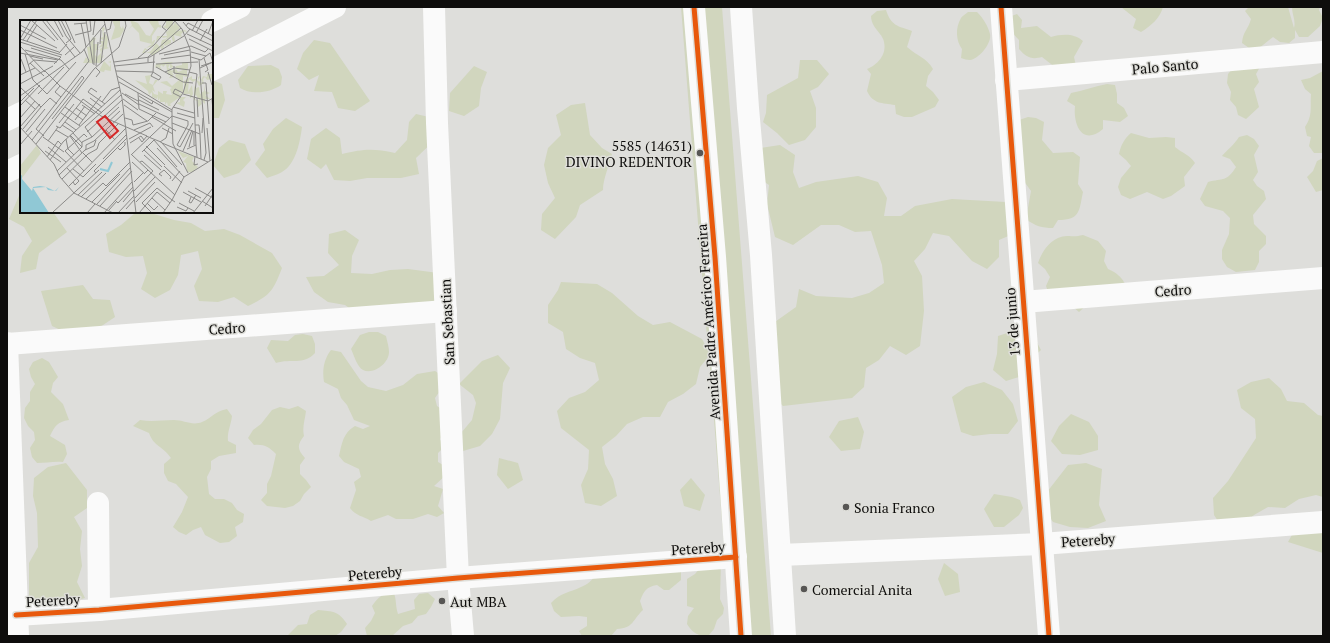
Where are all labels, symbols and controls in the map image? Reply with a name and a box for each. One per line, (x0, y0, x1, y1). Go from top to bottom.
inset map (20, 20, 213, 213)
street label: Palo Santo (1131, 54, 1199, 78)
place label: 5585 (14631) DIVINO REDENTOR (566, 136, 692, 171)
marker: 5585 (14631) DIVINO REDENTOR (695, 148, 705, 158)
street label: Avenida Padre Américo Ferreira (692, 223, 724, 421)
street label: San Sebastian (435, 278, 459, 366)
street label: Cedro (1154, 279, 1192, 301)
street label: 13 de junio (1000, 287, 1024, 357)
street label: Cedro (208, 317, 246, 339)
place label: Sonia Franco (854, 498, 935, 517)
marker: Sonia Franco (841, 502, 851, 512)
street label: Petereby (1060, 529, 1117, 551)
street label: Petereby (670, 537, 727, 559)
street label: Petereby (347, 561, 404, 585)
place label: Comercial Anita (812, 580, 912, 599)
marker: Comercial Anita (799, 584, 809, 594)
street label: Petereby (26, 589, 81, 611)
place label: Aut MBA (450, 592, 507, 611)
marker: Aut MBA (437, 596, 447, 606)

